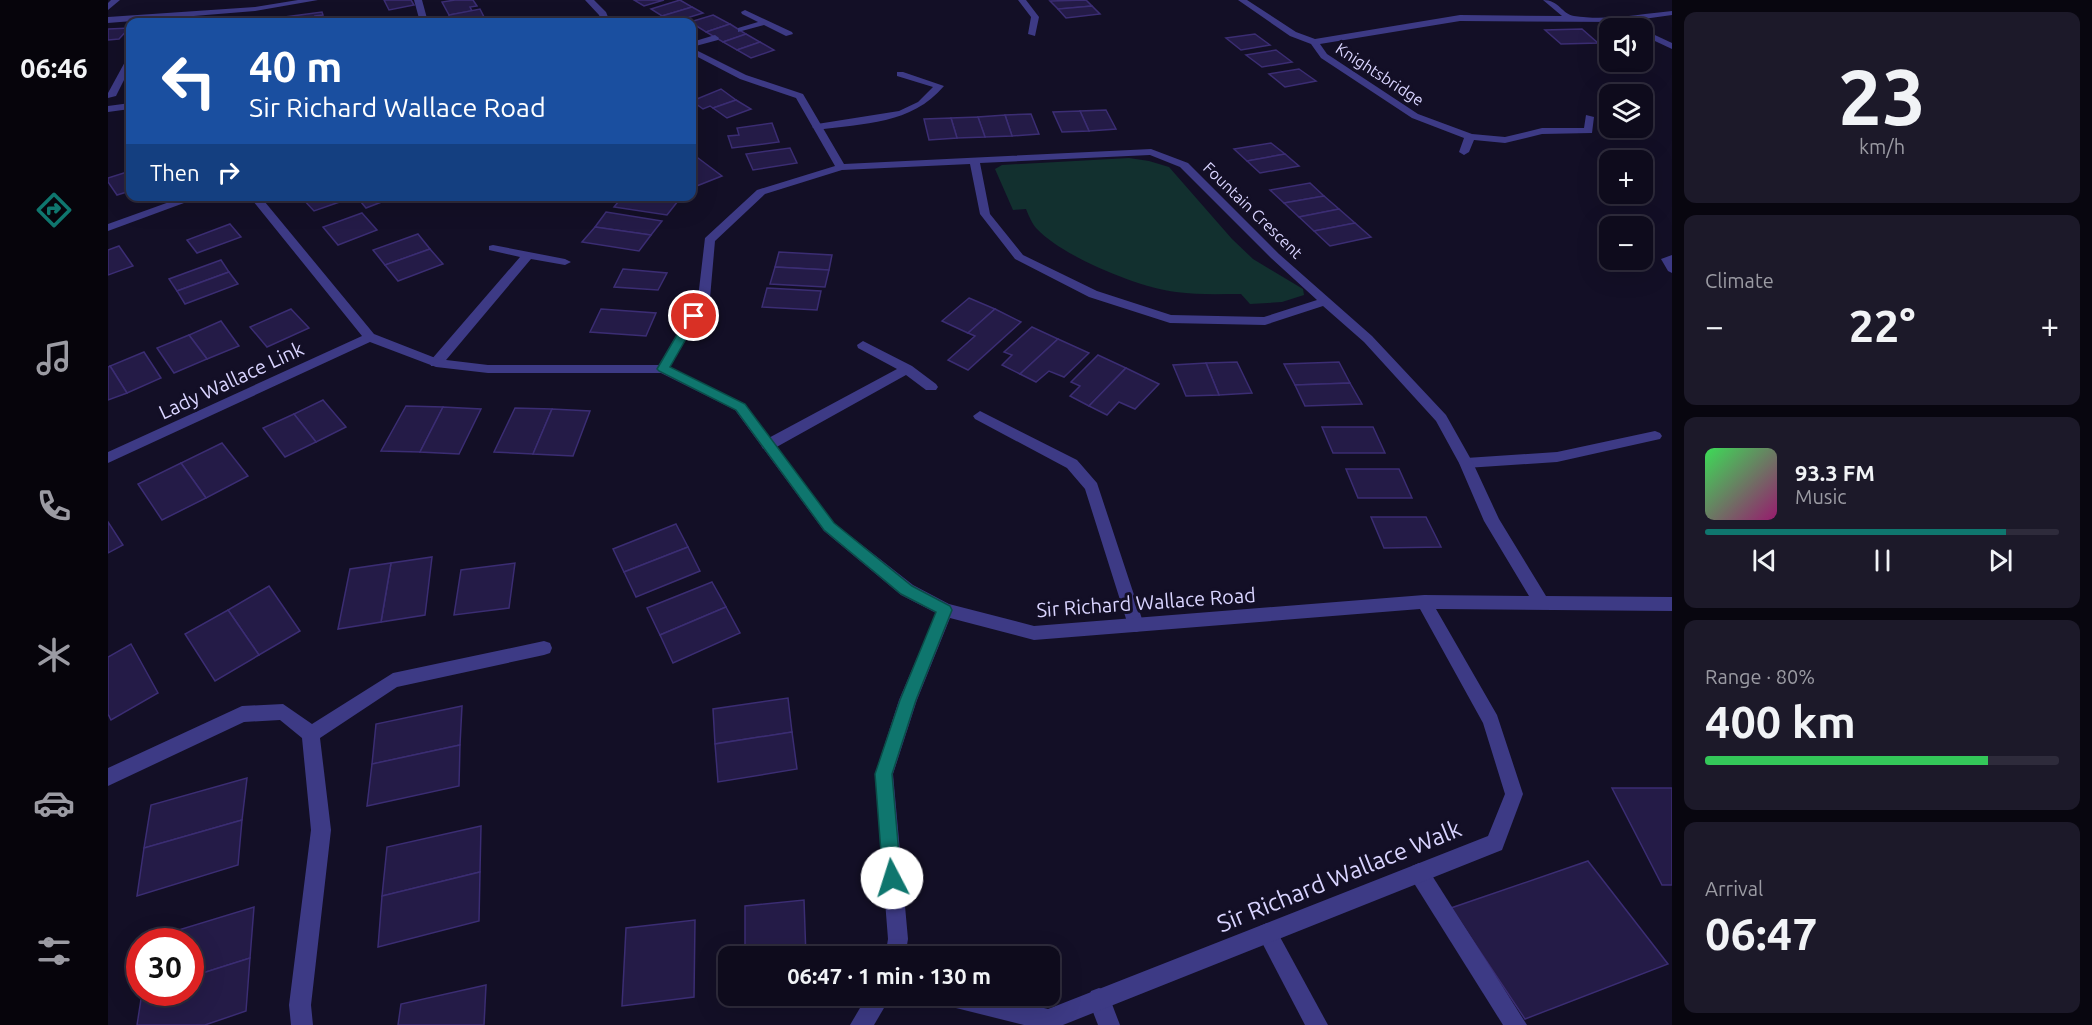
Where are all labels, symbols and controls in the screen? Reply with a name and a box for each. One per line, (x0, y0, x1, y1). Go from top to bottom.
map controls (1599, 18, 1653, 270)
button: sound (1599, 18, 1653, 72)
street label: Knightsbridge (1333, 39, 1427, 109)
icon: left (150, 42, 228, 120)
text: 40 m (249, 43, 343, 90)
text: 23 (1838, 52, 1926, 140)
text: 06:46 (20, 53, 88, 83)
button: layers (1599, 84, 1653, 138)
text: Sir Richard Wallace Road (249, 92, 546, 122)
text: km/h (1859, 135, 1905, 158)
button: + (1599, 150, 1653, 204)
icon: right (212, 156, 245, 189)
street label: Fountain Crescent (1200, 158, 1307, 262)
text: Then (150, 160, 200, 185)
icon: directions (33, 189, 75, 231)
button: − (1599, 216, 1653, 270)
text: Climate (1705, 269, 1774, 292)
pin (668, 290, 719, 341)
icon: arrive (677, 299, 710, 332)
text: 22° (1849, 300, 1915, 351)
text: − (1705, 307, 1724, 344)
text: + (2040, 307, 2059, 344)
street label: Lady Wallace Link (155, 336, 307, 424)
icon: music (33, 337, 75, 379)
text: 93.3 FM (1795, 460, 1875, 485)
icon: phone (33, 485, 75, 527)
text: Music (1795, 485, 1847, 508)
icon: previous (1748, 544, 1781, 577)
icon: pause (1866, 544, 1899, 577)
icon: next (1984, 544, 2017, 577)
street label: Sir Richard Wallace Road (1036, 583, 1256, 621)
icon: climate (33, 634, 75, 676)
text: Range · 80% (1705, 665, 1815, 688)
text: 400 km (1705, 696, 1856, 747)
icon: car (33, 782, 75, 824)
street label: Sir Richard Wallace Walk (1213, 815, 1465, 937)
position arrow (860, 846, 924, 910)
text: Arrival (1705, 877, 1763, 900)
text: 06:47 (1705, 908, 1818, 959)
speed limit sign: 30 (126, 928, 204, 1006)
icon: filters (33, 930, 75, 972)
text: 06:47 · 1 min · 130 m (787, 963, 991, 988)

